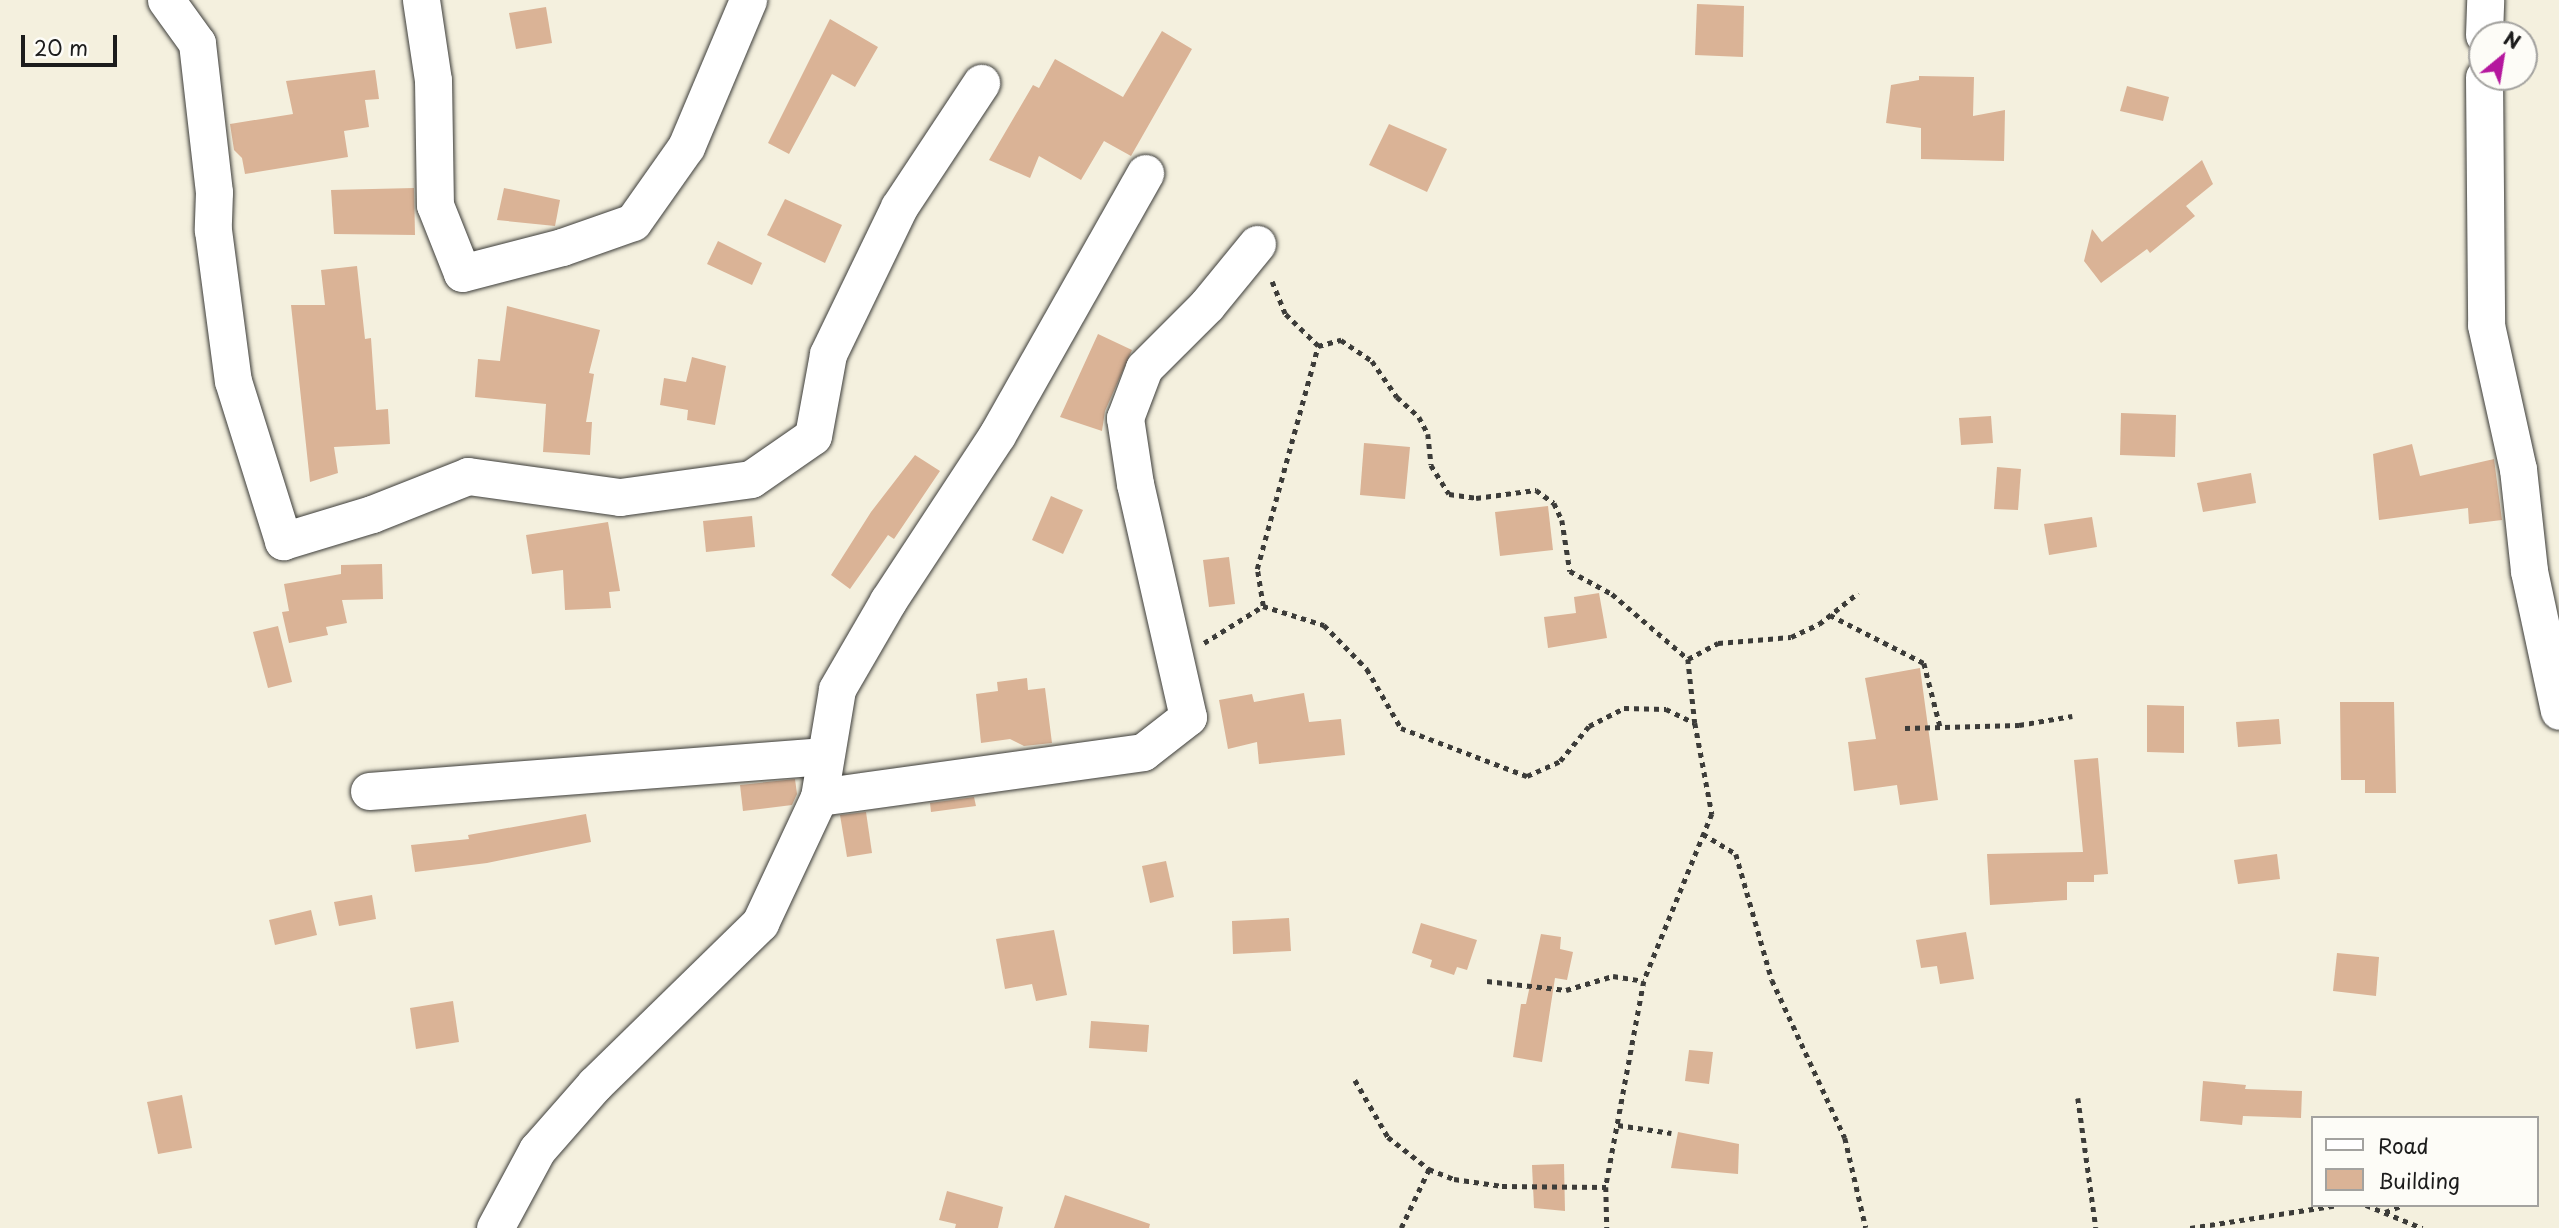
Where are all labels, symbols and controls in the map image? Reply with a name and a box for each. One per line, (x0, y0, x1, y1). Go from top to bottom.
scale bar (24, 21, 121, 65)
north arrow (2468, 21, 2538, 91)
text: N (2499, 24, 2526, 55)
text: 20 m (34, 31, 88, 63)
legend (2310, 1116, 2538, 1207)
text: Road (2378, 1129, 2429, 1161)
text: Building (2378, 1164, 2460, 1196)

